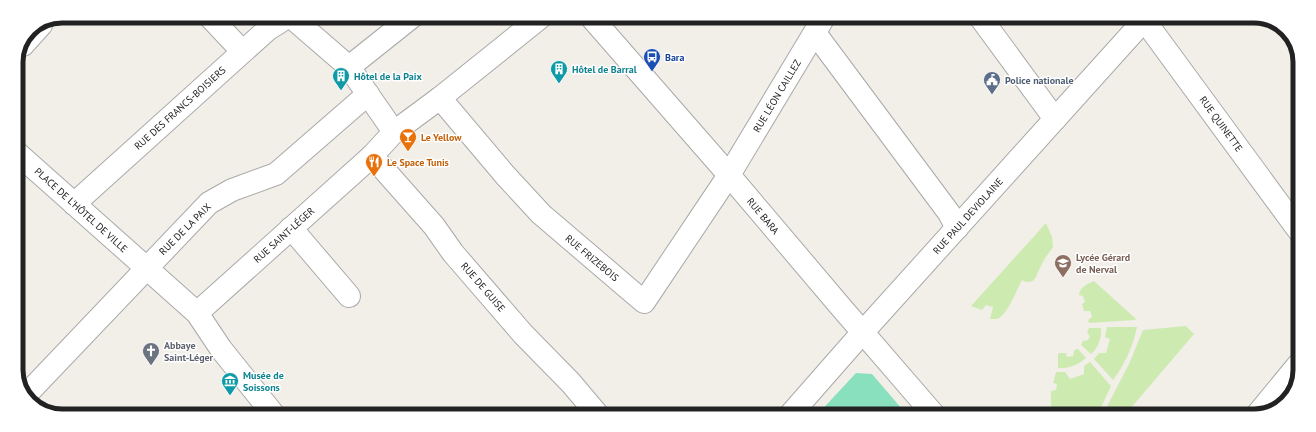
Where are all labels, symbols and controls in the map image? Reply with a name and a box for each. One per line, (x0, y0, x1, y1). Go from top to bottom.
bus stop icon: Bara (642, 47, 662, 72)
place label: Bara (665, 51, 684, 64)
street label: RUE LÉON CAILLEZ (750, 57, 804, 135)
building icon: Hôtel de Barral (549, 59, 569, 84)
street label: RUE DES FRANCS-BOISIERS (131, 63, 229, 153)
place label: Hôtel de Barral (572, 63, 637, 76)
building icon: Hôtel de la Paix (331, 66, 351, 91)
place label: Hôtel de la Paix (354, 70, 422, 83)
public building icon: Police nationale (982, 70, 1002, 95)
place label: Police nationale (1005, 74, 1074, 87)
street label: RUE QUINETTE (1196, 94, 1246, 154)
bar icon: Le Yellow (398, 127, 418, 152)
place label: Le Yellow (421, 131, 462, 144)
restaurant icon: Le Space Tunis (364, 152, 384, 177)
place label: Le Space Tunis (387, 156, 449, 169)
street label: PLACE DE L'HÔTEL DE VILLE (32, 165, 130, 255)
street label: RUE PAUL DEVIOLAINE (930, 175, 1006, 257)
street label: RUE BARA (744, 195, 782, 237)
street label: RUE DE LA PAIX (156, 200, 214, 258)
street label: RUE SAINT-LÉGER (251, 204, 317, 266)
street label: RUE FRIZEBOIS (562, 232, 622, 284)
place label: Lycée Gérard de Nerval (1076, 251, 1130, 276)
school or university icon: Lycée Gérard de Nerval (1053, 253, 1073, 278)
street label: RUE DE GUISE (458, 260, 508, 314)
place label: Abbaye Saint-Léger (164, 339, 214, 364)
church icon: Abbaye Saint-Léger (141, 341, 161, 366)
place label: Musée de Soissons (243, 369, 284, 394)
museum icon: Musée de Soissons (220, 371, 240, 396)

